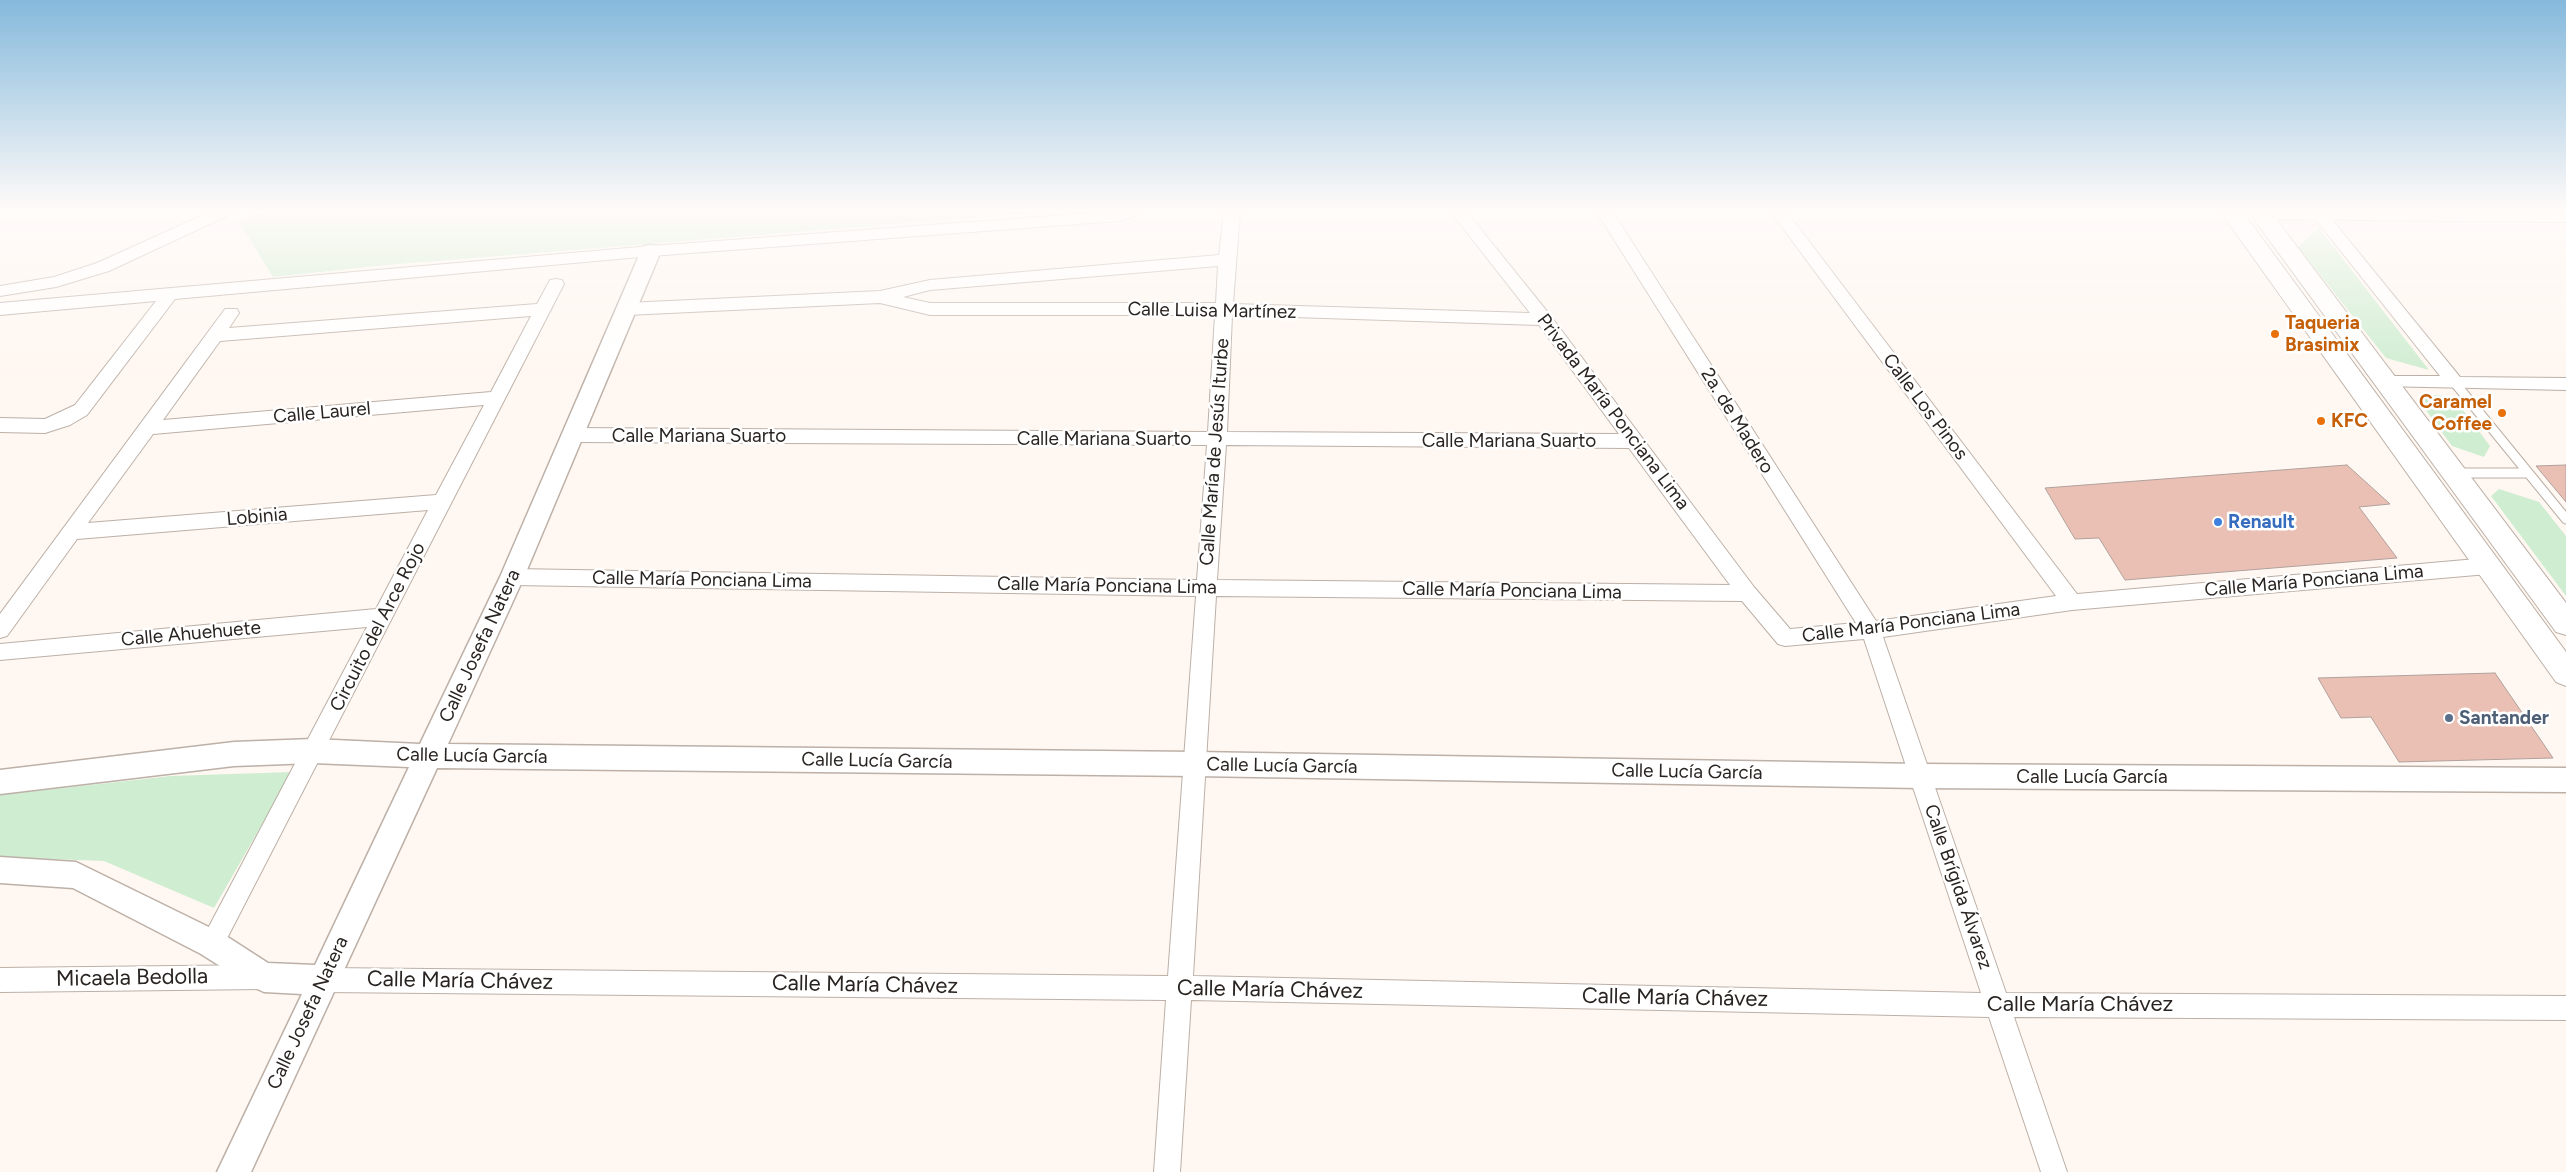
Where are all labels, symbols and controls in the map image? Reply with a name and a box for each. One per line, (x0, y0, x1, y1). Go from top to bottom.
street label: Calle Luisa Martínez (1127, 298, 1297, 324)
street label: Privada María Ponciana Lima (1532, 309, 1694, 515)
place label: Taqueria Brasimix (2285, 312, 2360, 356)
marker: Taqueria Brasimix (2269, 328, 2281, 340)
street label: Calle María de Jesús Iturbe (1196, 337, 1234, 567)
street label: Calle Los Pinos (1878, 349, 1972, 465)
street label: 2a. de Madero (1696, 364, 1778, 478)
place label: Caramel Coffee (2419, 391, 2492, 435)
street label: Calle Laurel (272, 397, 372, 429)
marker: Caramel Coffee (2496, 407, 2508, 419)
place label: KFC (2331, 410, 2368, 432)
marker: KFC (2315, 415, 2327, 427)
street label: Calle Mariana Suarto (612, 425, 786, 447)
street label: Calle Mariana Suarto (1017, 428, 1191, 450)
street label: Calle Mariana Suarto (1422, 430, 1596, 452)
street label: Lobinia (226, 503, 288, 531)
place label: Renault (2228, 511, 2295, 533)
marker: Renault (2212, 516, 2224, 528)
street label: Circuito del Arce Rojo (325, 539, 431, 715)
street label: Calle María Ponciana Lima (2204, 560, 2424, 602)
street label: Calle Josefa Natera (435, 566, 525, 726)
street label: Calle María Ponciana Lima (592, 567, 812, 593)
street label: Calle María Ponciana Lima (997, 573, 1217, 599)
street label: Calle María Ponciana Lima (1402, 578, 1622, 604)
street label: Calle María Ponciana Lima (1801, 598, 2021, 648)
street label: Calle Ahuehuete (120, 617, 262, 651)
place label: Santander (2459, 707, 2549, 729)
marker: Santander (2443, 712, 2455, 724)
street label: Calle Lucía García (396, 743, 548, 769)
street label: Calle Lucía García (801, 748, 953, 774)
street label: Calle Lucía García (1206, 753, 1358, 779)
street label: Calle Lucía García (1611, 759, 1763, 785)
street label: Calle Lucía García (2016, 766, 2168, 788)
street label: Calle Brígida Álvarez (1919, 802, 1997, 972)
street label: Calle Josefa Natera (263, 933, 353, 1093)
street label: Micaela Bedolla (56, 963, 208, 993)
street label: Calle María Chávez (367, 966, 553, 996)
street label: Calle María Chávez (772, 970, 958, 1000)
street label: Calle María Chávez (1177, 975, 1363, 1005)
street label: Calle María Chávez (1582, 983, 1768, 1013)
street label: Calle María Chávez (1987, 992, 2173, 1018)

